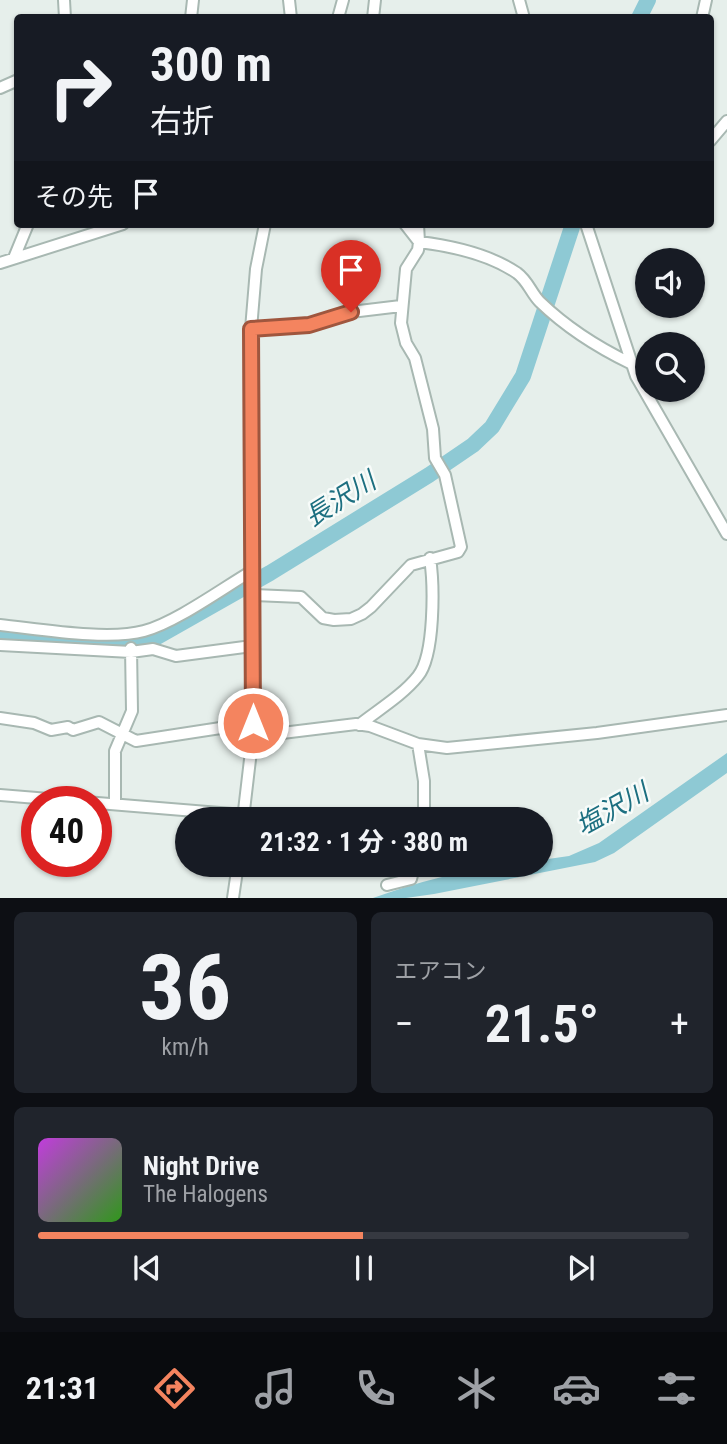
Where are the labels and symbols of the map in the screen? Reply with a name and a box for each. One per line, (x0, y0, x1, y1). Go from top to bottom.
pin (321, 240, 381, 312)
water label: 長沢川 (299, 464, 384, 532)
position arrow (216, 686, 290, 760)
water label: 塩沢川 (571, 776, 656, 841)
speed limit sign: 40 (21, 786, 112, 877)

